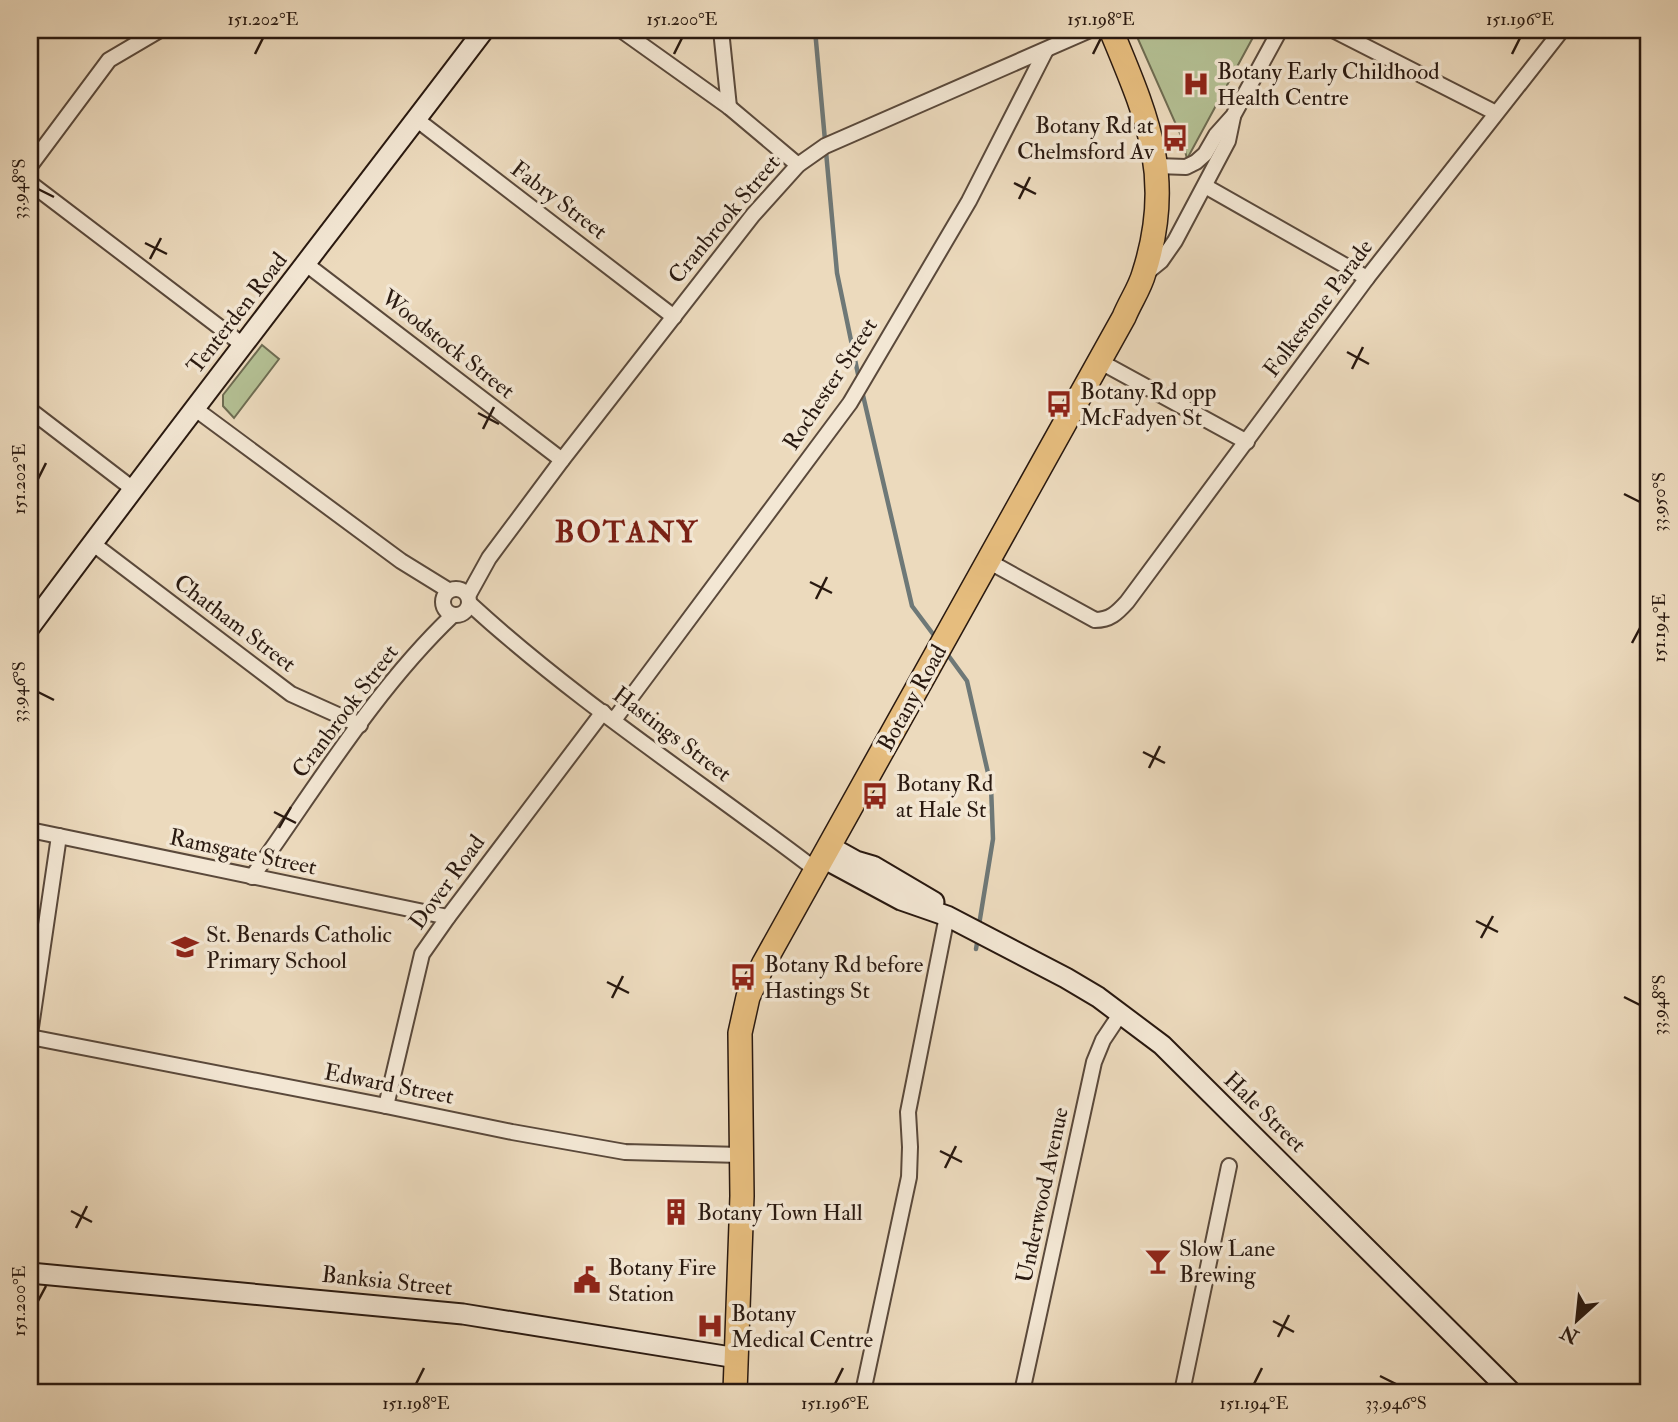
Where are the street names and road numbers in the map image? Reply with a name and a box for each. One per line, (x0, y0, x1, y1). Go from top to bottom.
street label: Cranbrook Street (662, 149, 786, 289)
street label: Fabry Street (505, 154, 613, 246)
street label: Folkestone Parade (1257, 233, 1379, 383)
street label: Tenterden Road (180, 246, 294, 380)
street label: Woodstock Street (375, 282, 521, 405)
street label: Rochester Street (776, 312, 884, 456)
street label: Chatham Street (168, 568, 302, 678)
street label: Cranbrook Street (285, 639, 405, 783)
street label: Botany Road (871, 639, 953, 757)
street label: Hastings Street (607, 680, 737, 788)
street label: Ramsgate Street (167, 822, 319, 882)
street label: Dover Road (403, 829, 491, 935)
street label: Edward Street (322, 1057, 456, 1111)
street label: Hale Street (1218, 1065, 1312, 1159)
street label: Underwood Avenue (1009, 1104, 1075, 1286)
street label: Banksia Street (320, 1260, 454, 1302)

